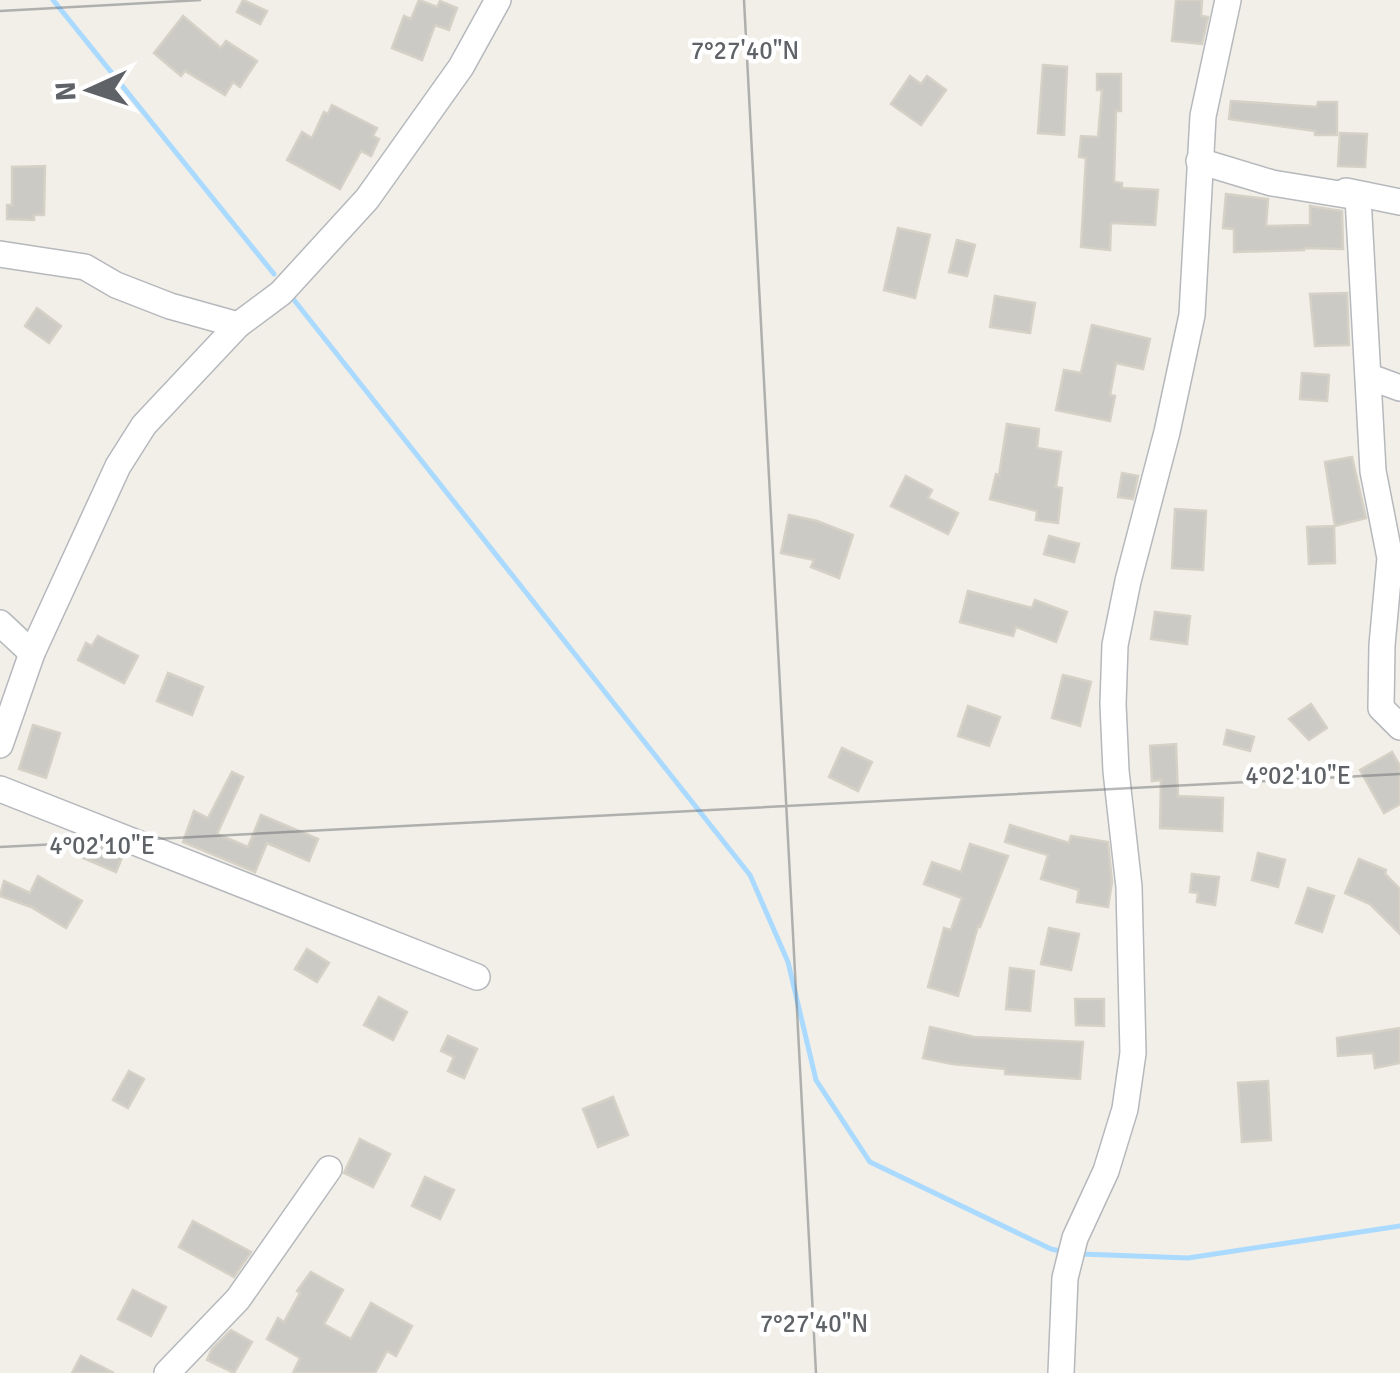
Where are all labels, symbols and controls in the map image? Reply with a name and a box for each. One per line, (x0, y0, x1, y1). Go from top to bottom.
text: 7°27'40"N (691, 35, 799, 66)
north arrow (40, 40, 140, 140)
text: N (49, 81, 84, 102)
text: 4°02'10"E (1245, 760, 1351, 791)
text: 4°02'10"E (49, 830, 155, 861)
text: 7°27'40"N (760, 1308, 868, 1339)

